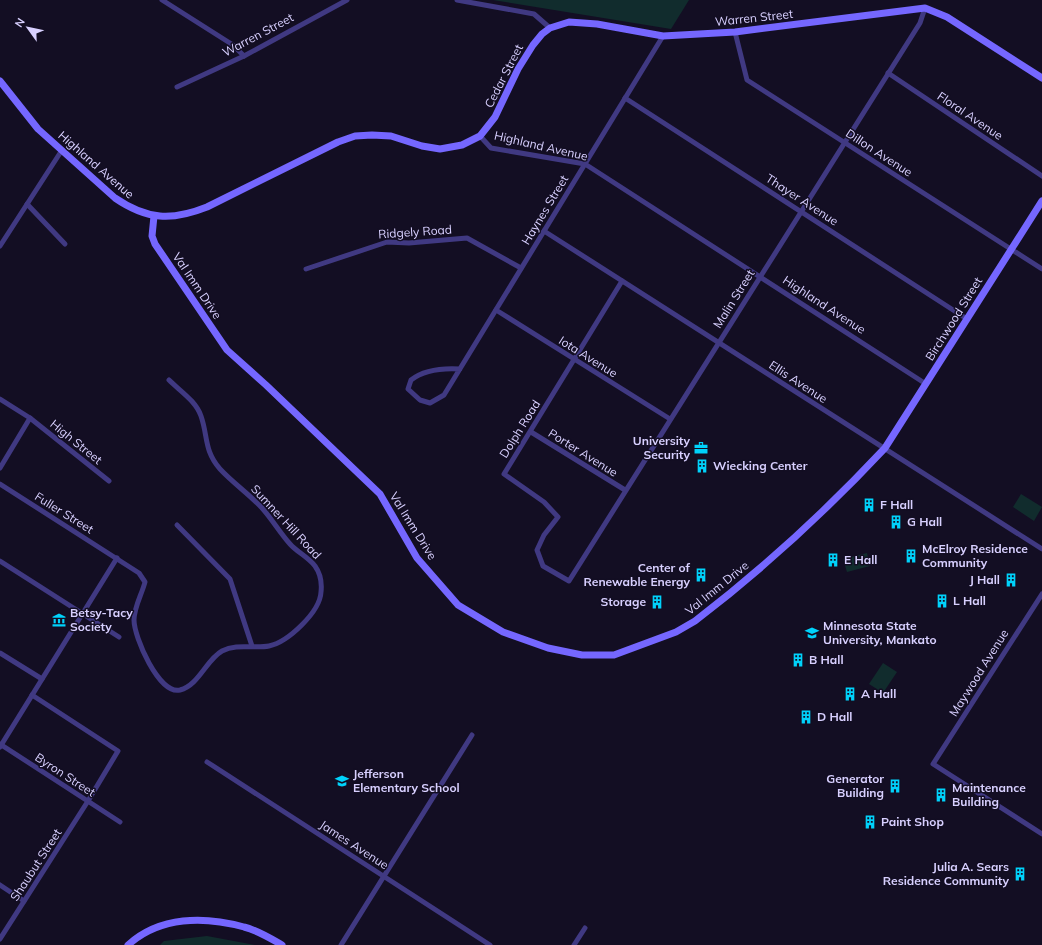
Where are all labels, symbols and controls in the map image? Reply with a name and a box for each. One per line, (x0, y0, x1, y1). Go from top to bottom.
street label: Warren Street (714, 6, 794, 29)
north arrow (8, 8, 48, 48)
street label: Warren Street (220, 10, 296, 60)
text: N (11, 15, 28, 30)
street label: Cedar Street (481, 41, 526, 110)
street label: Floral Avenue (935, 88, 1006, 143)
street label: Dillon Avenue (843, 125, 915, 180)
street label: Highland Avenue (493, 127, 589, 164)
street label: Highland Avenue (55, 128, 137, 202)
street label: Thayer Avenue (763, 171, 841, 229)
street label: Haynes Street (518, 172, 571, 247)
street label: Ridgely Road (378, 221, 452, 242)
street label: Val Imm Drive (170, 250, 225, 322)
street label: Malin Street (710, 267, 758, 331)
street label: Highland Avenue (780, 272, 868, 337)
street label: Birchwood Street (922, 274, 985, 363)
street label: Iota Avenue (556, 333, 620, 380)
street label: Ellis Avenue (766, 357, 830, 406)
street label: Dolph Road (496, 397, 543, 460)
street label: High Street (47, 416, 105, 467)
street label: Porter Avenue (546, 425, 621, 480)
place label: University Security (633, 433, 690, 462)
office icon: University Security (693, 440, 709, 456)
building icon: Wiecking Center (694, 458, 710, 474)
place label: Wiecking Center (713, 458, 808, 473)
street label: Sumner Hill Road (248, 481, 325, 562)
street label: Fuller Street (32, 489, 96, 537)
street label: Val Imm Drive (387, 489, 440, 562)
building icon: F Hall (861, 497, 877, 513)
place label: F Hall (880, 497, 913, 512)
building icon: G Hall (888, 514, 904, 530)
place label: G Hall (907, 514, 942, 529)
place label: McElroy Residence Community (922, 541, 1028, 570)
building icon: McElroy Residence Community (903, 548, 919, 564)
building icon: E Hall (825, 552, 841, 568)
place label: E Hall (844, 552, 877, 567)
street label: Val Imm Drive (682, 557, 751, 618)
place label: Center of Renewable Energy (584, 560, 691, 589)
building icon: Center of Renewable Energy (693, 567, 709, 583)
place label: J Hall (969, 572, 1000, 587)
building icon: J Hall (1003, 572, 1019, 588)
building icon: L Hall (934, 593, 950, 609)
place label: L Hall (953, 593, 986, 608)
place label: Storage (601, 594, 646, 609)
building icon: Storage (649, 594, 665, 610)
place label: Betsy-Tacy Society (70, 605, 133, 634)
museum icon: Betsy-Tacy Society (51, 612, 67, 628)
place label: Minnesota State University, Mankato (823, 618, 937, 647)
school or university icon: Minnesota State University, Mankato (804, 625, 820, 641)
street label: Maywood Avenue (946, 626, 1011, 719)
building icon: B Hall (790, 652, 806, 668)
place label: B Hall (809, 652, 844, 667)
building icon: A Hall (842, 686, 858, 702)
place label: A Hall (861, 686, 896, 701)
building icon: D Hall (798, 709, 814, 725)
place label: D Hall (817, 709, 852, 724)
street label: Byron Street (32, 749, 98, 800)
place label: Jefferson Elementary School (353, 766, 460, 795)
place label: Generator Building (826, 771, 884, 800)
school or university icon: Jefferson Elementary School (334, 773, 350, 789)
building icon: Generator Building (887, 778, 903, 794)
place label: Maintenance Building (952, 780, 1026, 809)
building icon: Maintenance Building (933, 787, 949, 803)
building icon: Paint Shop (862, 814, 878, 830)
place label: Paint Shop (881, 814, 944, 829)
street label: James Avenue (317, 817, 392, 872)
street label: Shaubut Street (7, 826, 65, 904)
place label: Julia A. Sears Residence Community (883, 859, 1009, 888)
building icon: Julia A. Sears Residence Community (1012, 866, 1028, 882)

